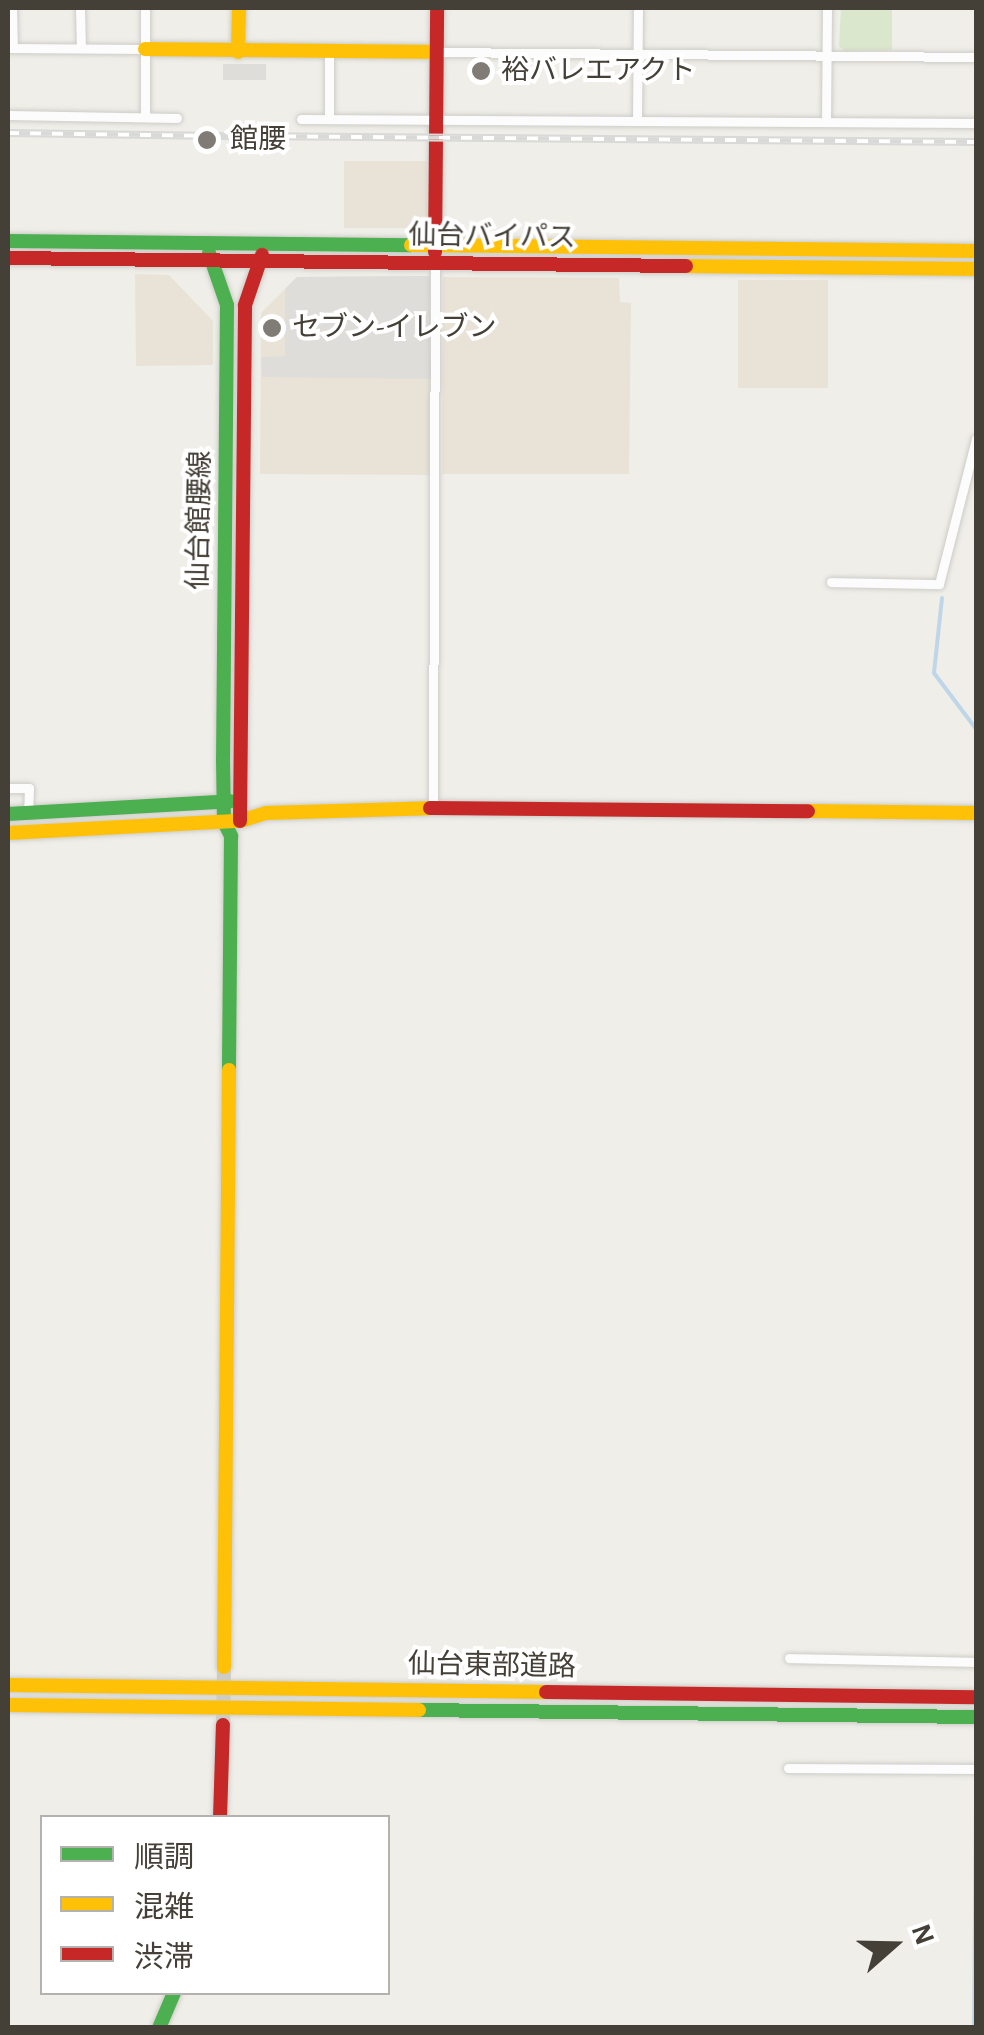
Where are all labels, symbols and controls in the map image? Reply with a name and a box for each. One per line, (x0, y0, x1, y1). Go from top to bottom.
place label: 裕バレエアクト (501, 54, 697, 88)
marker: 裕バレエアクト (470, 60, 492, 82)
place label: 館腰 (230, 123, 286, 157)
marker: 館腰 (194, 127, 220, 153)
street label: 仙台バイパス (408, 219, 576, 255)
place label: セブン-イレブン (292, 311, 497, 345)
marker: セブン-イレブン (261, 317, 283, 339)
street label: 仙台館腰線 (182, 450, 218, 590)
street label: 仙台東部道路 (408, 1648, 576, 1684)
legend (40, 1815, 390, 1995)
text: 順調 (134, 1843, 194, 1873)
text: 混雑 (134, 1893, 194, 1923)
north arrow (844, 1895, 944, 1995)
text: N (906, 1921, 939, 1949)
text: 渋滞 (134, 1943, 194, 1973)

